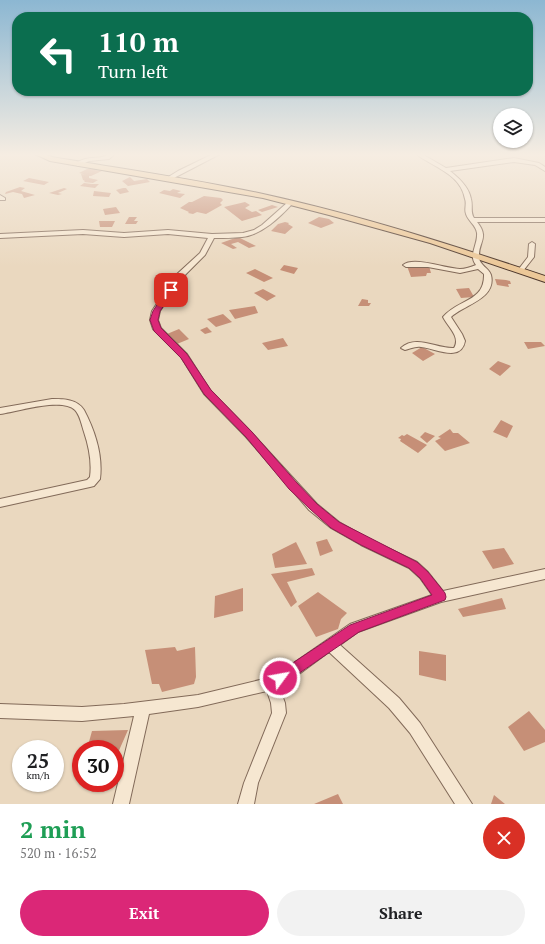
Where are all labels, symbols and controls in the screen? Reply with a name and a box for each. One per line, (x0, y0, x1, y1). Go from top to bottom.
text: 110 m (98, 23, 179, 60)
icon: left (32, 28, 84, 80)
text: Turn left (98, 59, 168, 83)
map controls (493, 108, 533, 148)
button: layers (493, 108, 533, 148)
pin (154, 273, 188, 307)
icon: arrive (160, 279, 182, 301)
position arrow (259, 657, 301, 699)
speed limit sign: 30 (72, 740, 124, 792)
text: 25 (27, 747, 49, 774)
text: km/h (26, 769, 50, 782)
text: 2 min (20, 813, 86, 845)
button: close (483, 817, 525, 859)
text: 520 m · 16:52 (20, 844, 97, 862)
button: Exit (20, 890, 269, 936)
button: Share (277, 890, 525, 936)

